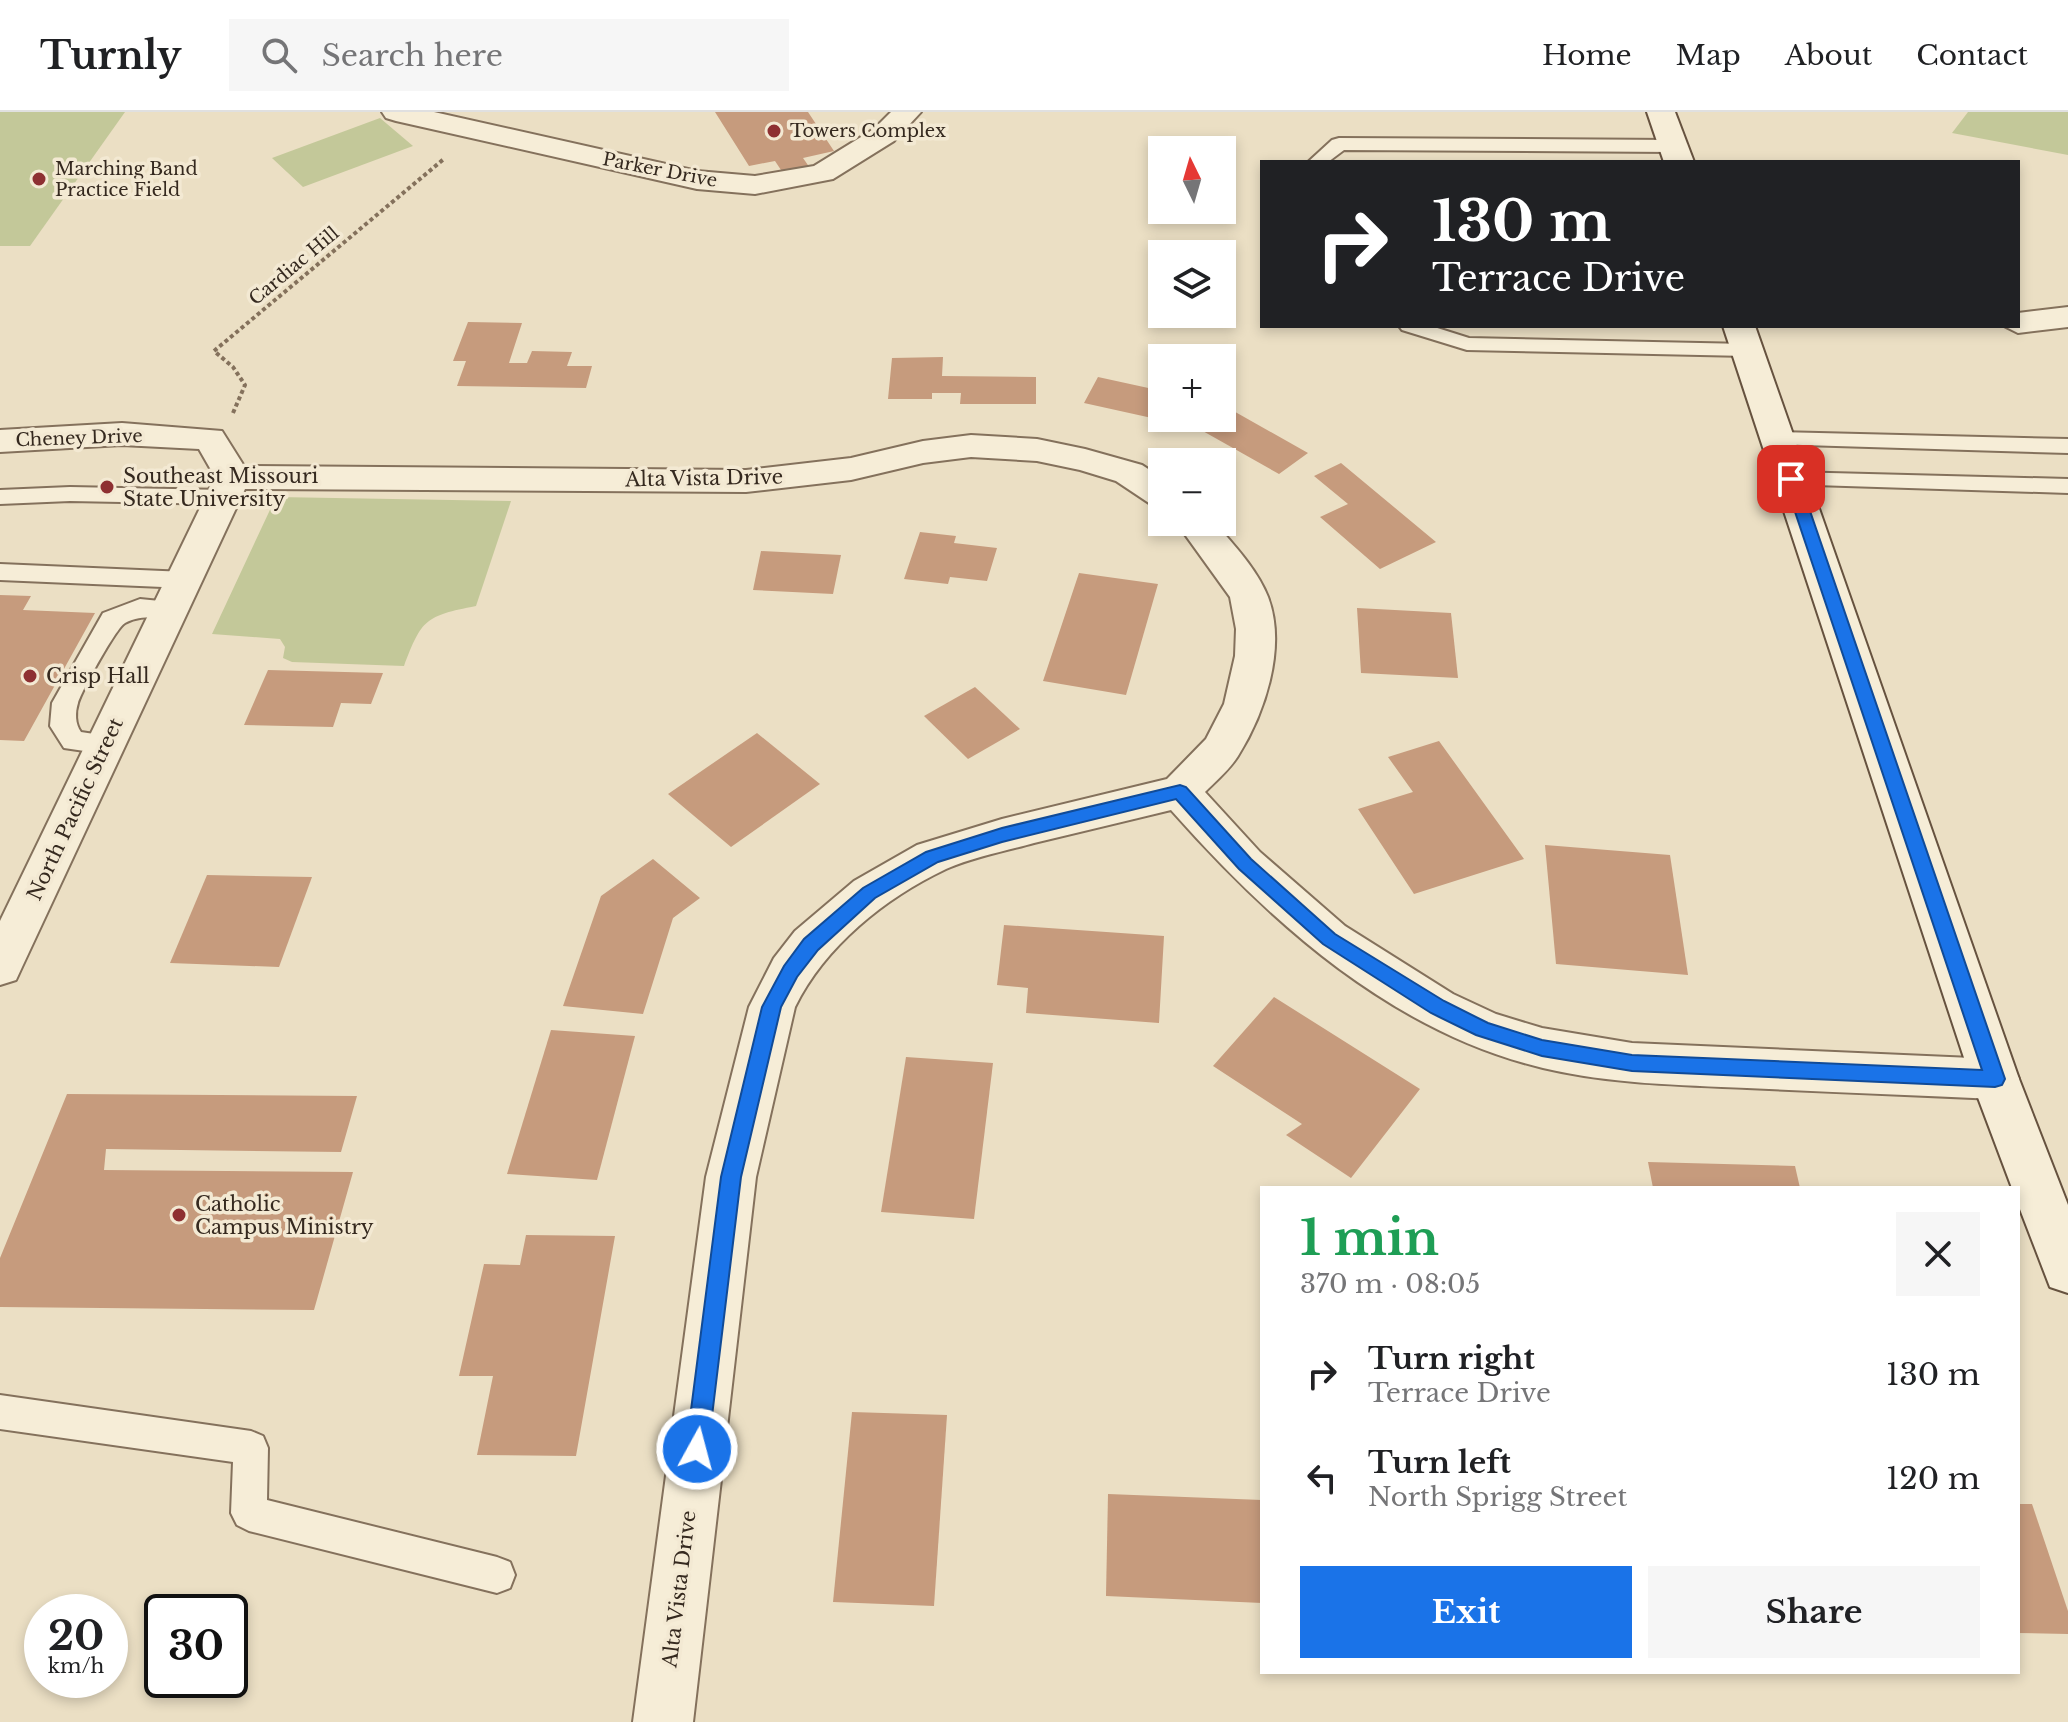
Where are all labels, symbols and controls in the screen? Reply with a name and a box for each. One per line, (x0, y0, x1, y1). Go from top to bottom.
search box (229, 19, 789, 91)
text: Turnly (40, 32, 181, 79)
icon: search (257, 33, 301, 77)
text: Search here (321, 37, 503, 74)
text: Home (1542, 38, 1632, 73)
text: Map (1676, 38, 1741, 73)
text: About (1785, 38, 1872, 73)
text: Contact (1916, 38, 2028, 73)
place label: Towers Complex (790, 120, 946, 142)
marker: Towers Complex (765, 122, 783, 140)
north arrow (1148, 136, 1236, 224)
map controls (1148, 136, 1236, 536)
street label: Parker Drive (601, 148, 719, 192)
place label: Marching Band Practice Field (55, 158, 198, 201)
marker: Marching Band Practice Field (30, 170, 48, 188)
text: 130 m (1432, 187, 1611, 256)
icon: right (1300, 192, 1404, 296)
street label: Cardiac Hill (245, 222, 343, 310)
button: layers (1148, 240, 1236, 328)
text: Terrace Drive (1432, 256, 1685, 301)
button: + (1148, 344, 1236, 432)
street label: Cheney Drive (15, 425, 143, 451)
pin (1757, 445, 1825, 513)
button: − (1148, 448, 1236, 536)
icon: arrive (1769, 457, 1813, 501)
place label: Southeast Missouri State University (123, 464, 318, 511)
street label: Alta Vista Drive (624, 465, 783, 491)
marker: Southeast Missouri State University (98, 478, 116, 496)
place label: Crisp Hall (46, 664, 149, 688)
marker: Crisp Hall (21, 667, 39, 685)
street label: North Pacific Street (22, 713, 128, 904)
place label: Catholic Campus Ministry (195, 1192, 374, 1239)
marker: Catholic Campus Ministry (170, 1206, 188, 1224)
text: 1 min (1300, 1208, 1439, 1268)
button: close (1896, 1212, 1980, 1296)
text: 370 m · 08:05 (1300, 1268, 1480, 1300)
text: Turn right (1368, 1340, 1535, 1377)
icon: right (1300, 1352, 1344, 1396)
text: 130 m (1886, 1356, 1980, 1393)
text: Terrace Drive (1368, 1377, 1551, 1409)
position arrow (655, 1407, 739, 1491)
text: Turn left (1368, 1444, 1511, 1481)
icon: left (1300, 1456, 1344, 1500)
text: 120 m (1886, 1460, 1980, 1497)
text: North Sprigg Street (1368, 1481, 1627, 1513)
street label: Alta Vista Drive (657, 1509, 701, 1670)
button: Exit (1300, 1566, 1632, 1658)
button: Share (1648, 1566, 1980, 1658)
speed limit sign: 30 (144, 1594, 248, 1698)
text: 20 (48, 1611, 104, 1661)
text: km/h (48, 1654, 104, 1678)

